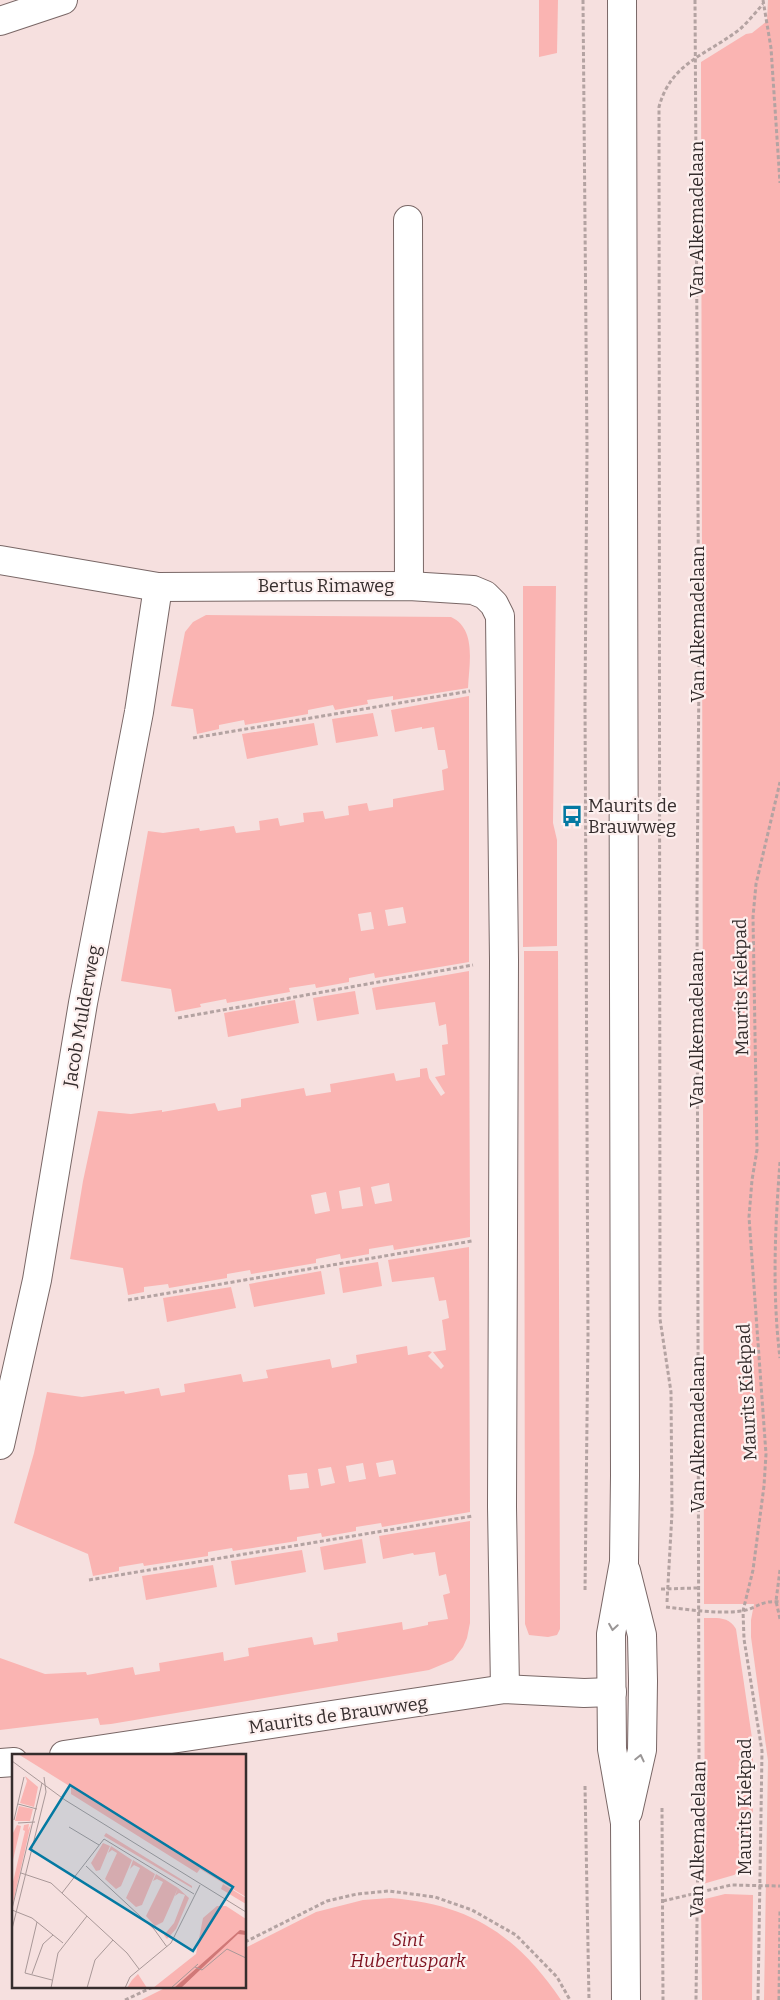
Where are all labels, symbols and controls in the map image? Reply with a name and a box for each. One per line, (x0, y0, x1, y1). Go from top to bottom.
street label: Van Alkemadelaan (686, 140, 708, 297)
street label: Van Alkemadelaan (687, 545, 709, 702)
street label: Bertus Rimaweg (258, 575, 394, 597)
place label: Maurits de Brauwweg (588, 795, 677, 838)
bus stop icon: Maurits de Brauwweg (559, 803, 585, 829)
street label: Maurits Kiekpad (729, 918, 753, 1056)
street label: Jacob Mulderweg (59, 943, 105, 1090)
street label: Van Alkemadelaan (686, 950, 708, 1107)
street label: Maurits Kiekpad (732, 1323, 762, 1461)
street label: Van Alkemadelaan (687, 1355, 709, 1512)
one-way arrow (608, 1623, 618, 1631)
street label: Maurits de Brauwweg (247, 1692, 429, 1738)
street label: Maurits Kiekpad (734, 1738, 756, 1876)
inset map (12, 1754, 246, 1988)
one-way arrow (634, 1754, 645, 1763)
street label: Van Alkemadelaan (686, 1760, 710, 1917)
park label: Sint Hubertuspark (350, 1929, 466, 1972)

